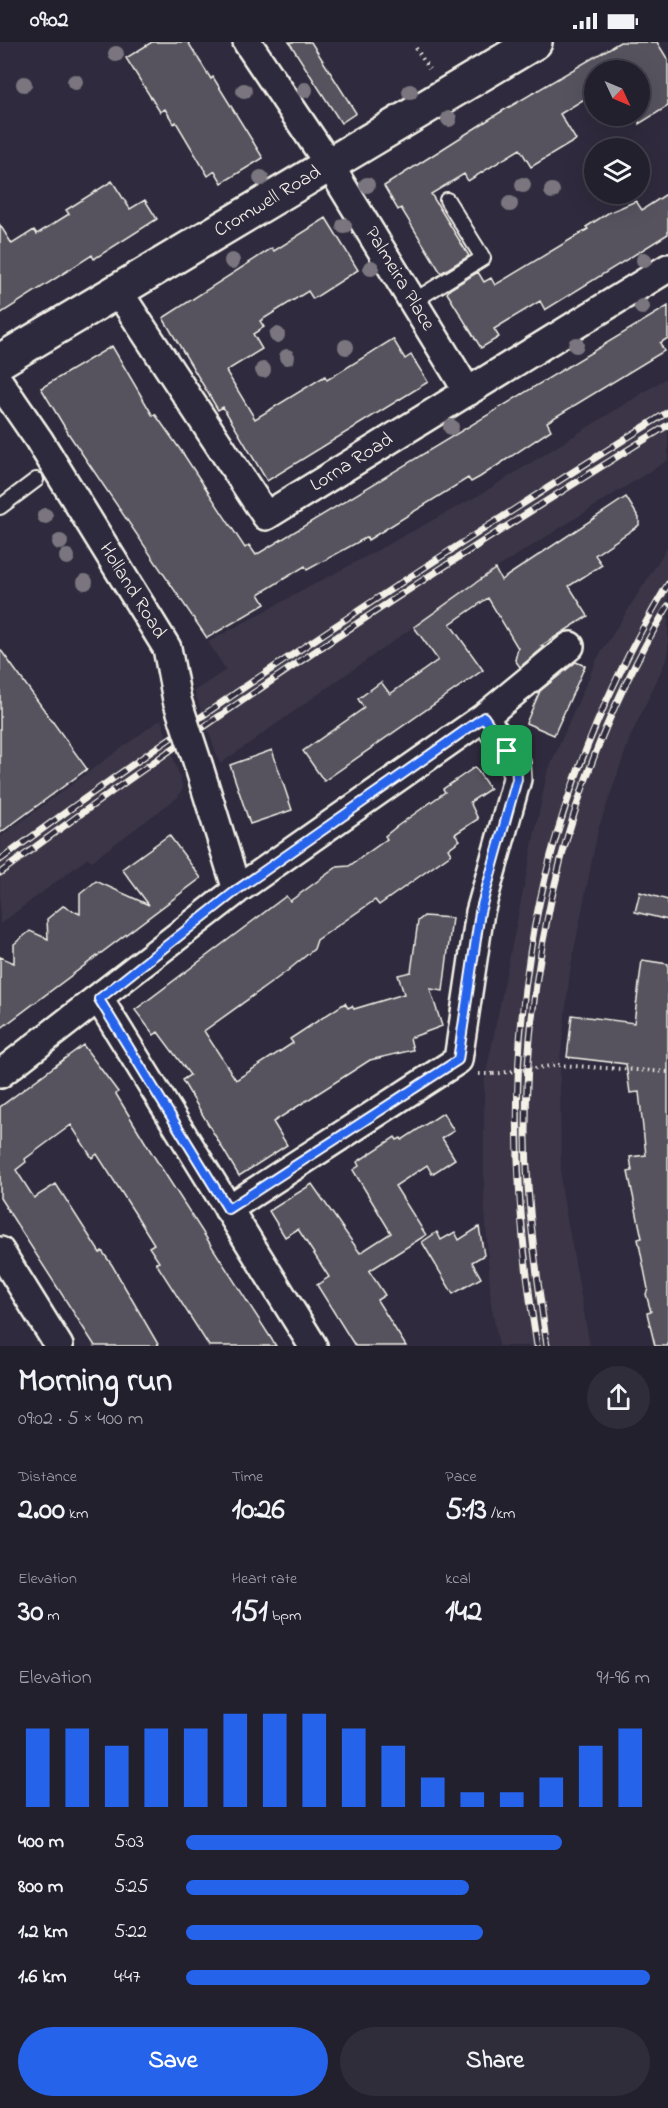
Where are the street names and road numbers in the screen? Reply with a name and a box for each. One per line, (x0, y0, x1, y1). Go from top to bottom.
street label: Cromwell Road (209, 159, 327, 245)
street label: Palmeira Place (356, 221, 442, 337)
street label: Lorna Road (305, 426, 399, 500)
street label: Holland Road (91, 537, 173, 645)

